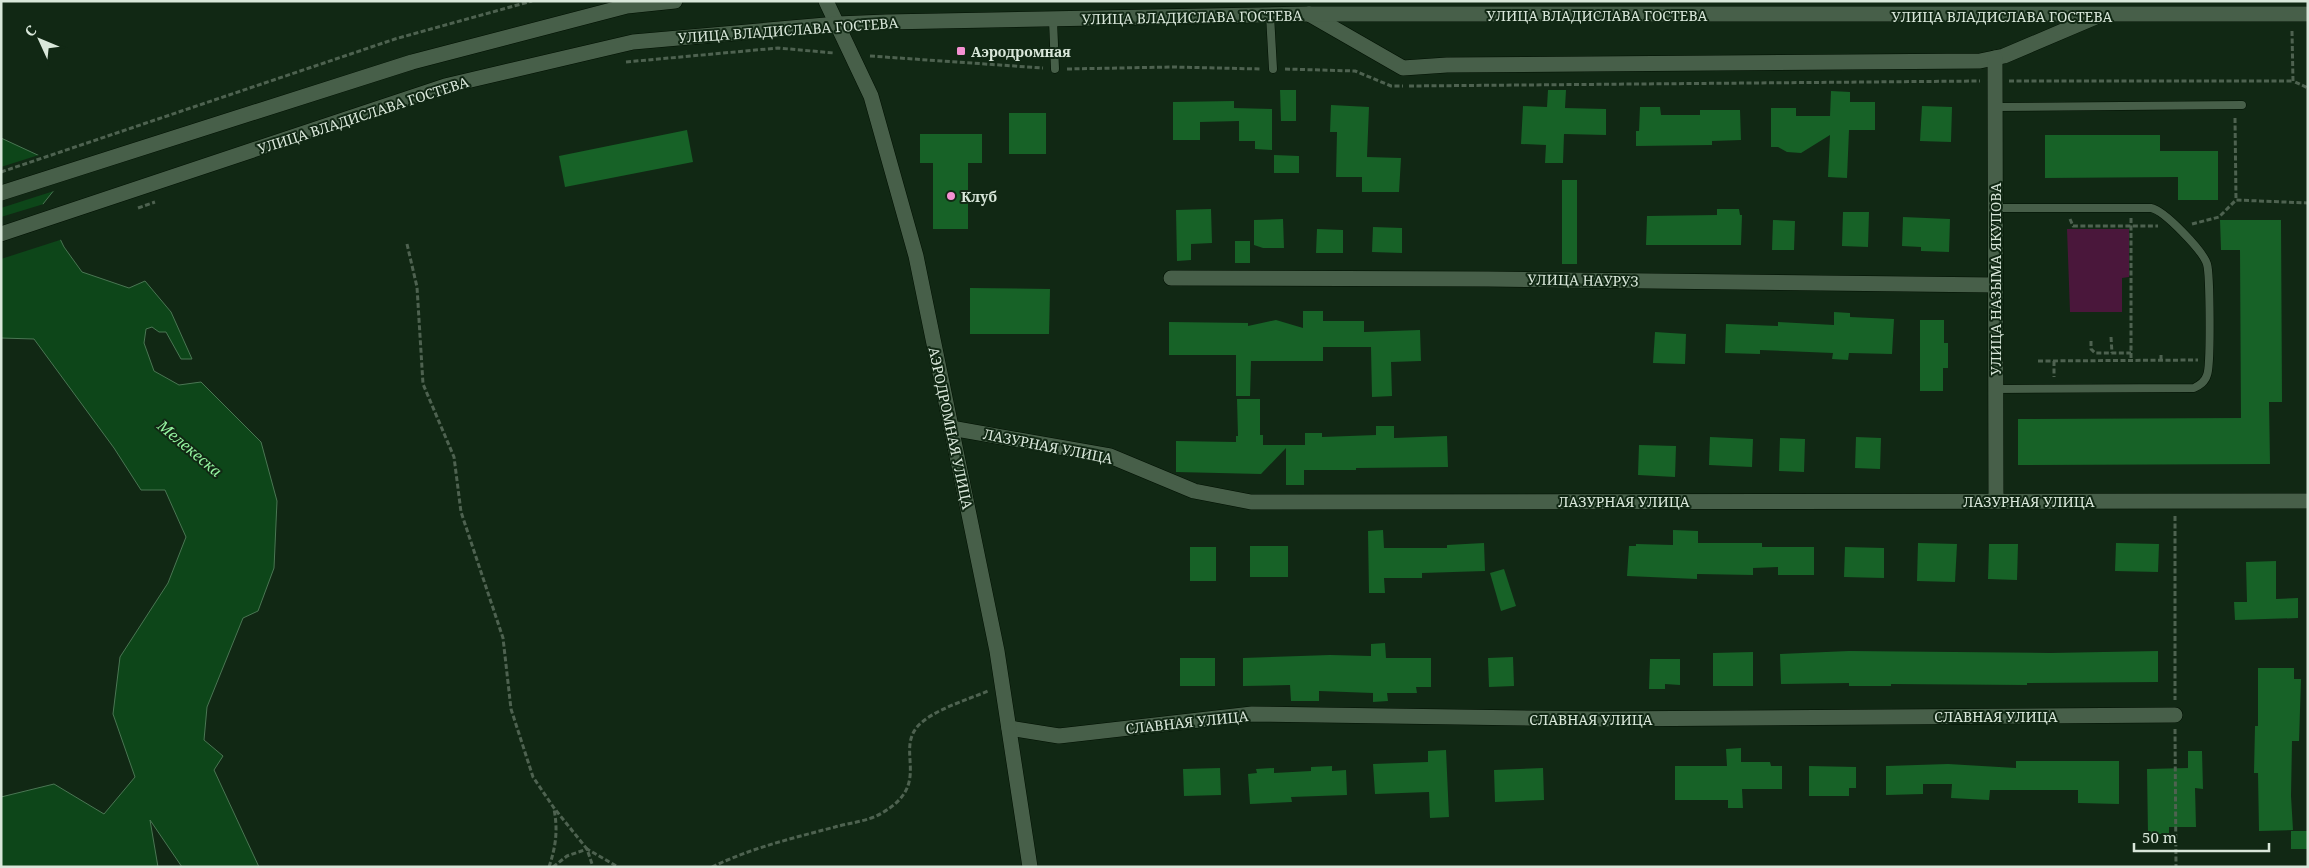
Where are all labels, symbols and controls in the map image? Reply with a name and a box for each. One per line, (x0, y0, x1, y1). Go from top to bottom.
street label: УЛИЦА ВЛАДИСЛАВА ГОСТЕВА (1081, 6, 1303, 28)
street label: УЛИЦА ВЛАДИСЛАВА ГОСТЕВА (1487, 6, 1708, 25)
street label: УЛИЦА ВЛАДИСЛАВА ГОСТЕВА (1892, 7, 2113, 26)
street label: УЛИЦА ВЛАДИСЛАВА ГОСТЕВА (677, 13, 899, 47)
north arrow (15, 15, 65, 65)
text: С (20, 21, 40, 41)
place label: Аэродромная (971, 42, 1071, 61)
marker: Аэродромная (955, 45, 967, 57)
street label: УЛИЦА ВЛАДИСЛАВА ГОСТЕВА (255, 72, 471, 158)
street label: УЛИЦА НАЗЫМА ЯКУПОВА (1986, 182, 2005, 375)
place label: Клуб (961, 187, 997, 206)
marker: Клуб (945, 190, 957, 202)
street label: УЛИЦА НАУРУЗ (1527, 270, 1639, 290)
street label: АЭРОДРОМНАЯ УЛИЦА (924, 345, 978, 511)
water label: Мелекеска (153, 415, 227, 481)
street label: ЛАЗУРНАЯ УЛИЦА (982, 424, 1114, 468)
street label: ЛАЗУРНАЯ УЛИЦА (1558, 492, 1690, 511)
street label: ЛАЗУРНАЯ УЛИЦА (1963, 492, 2095, 511)
street label: СЛАВНАЯ УЛИЦА (1125, 706, 1249, 738)
street label: СЛАВНАЯ УЛИЦА (1934, 707, 2058, 726)
street label: СЛАВНАЯ УЛИЦА (1529, 710, 1653, 729)
scale bar (2134, 820, 2269, 852)
text: 50 m (2142, 827, 2177, 847)

